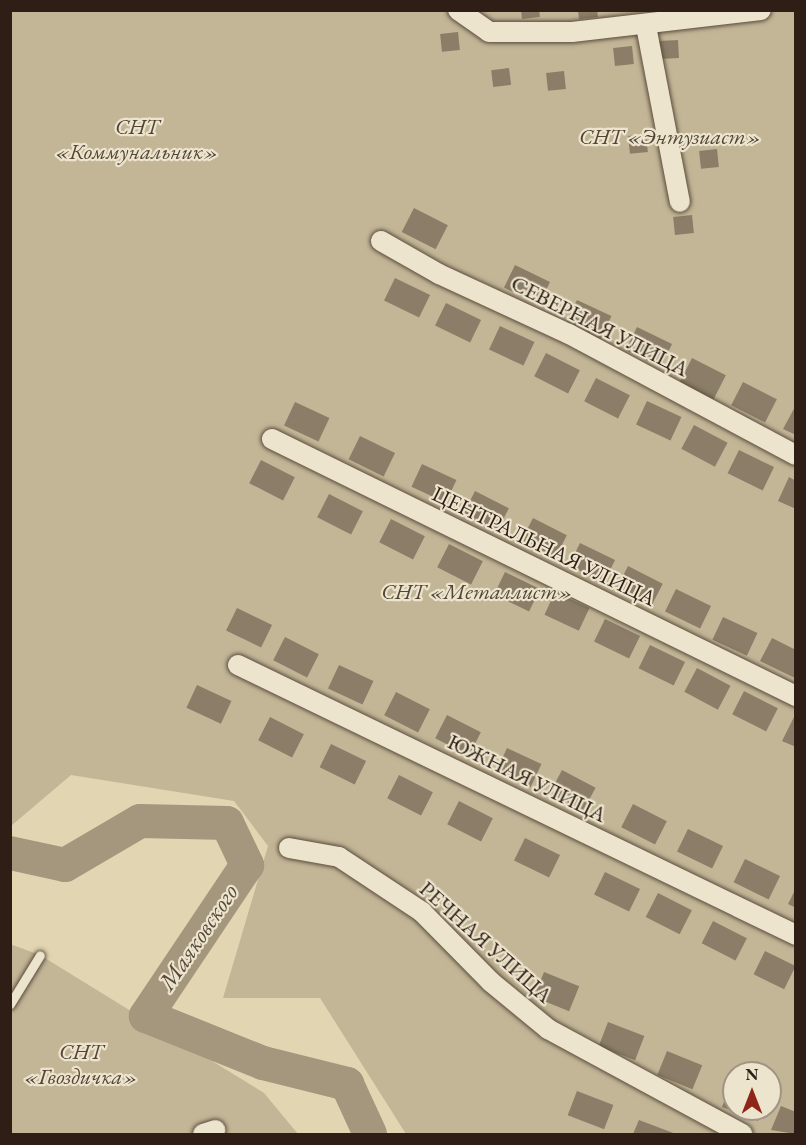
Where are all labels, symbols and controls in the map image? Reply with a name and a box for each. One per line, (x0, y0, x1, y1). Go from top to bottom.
park label: СНТ «Коммунальник» (56, 113, 218, 164)
park label: СНТ «Энтузиаст» (579, 124, 761, 150)
street label: СЕВЕРНАЯ УЛИЦА (507, 270, 693, 382)
street label: ЦЕНТРАЛЬНАЯ УЛИЦА (428, 480, 660, 612)
park label: СНТ «Металлист» (381, 579, 573, 605)
street label: ЮЖНАЯ УЛИЦА (443, 728, 611, 828)
street label: РЕЧНАЯ УЛИЦА (414, 875, 558, 1009)
water label: Маяковского (152, 879, 244, 995)
park label: СНТ «Гвоздичка» (24, 1038, 138, 1090)
north arrow (722, 1061, 782, 1121)
text: N (746, 1064, 758, 1085)

